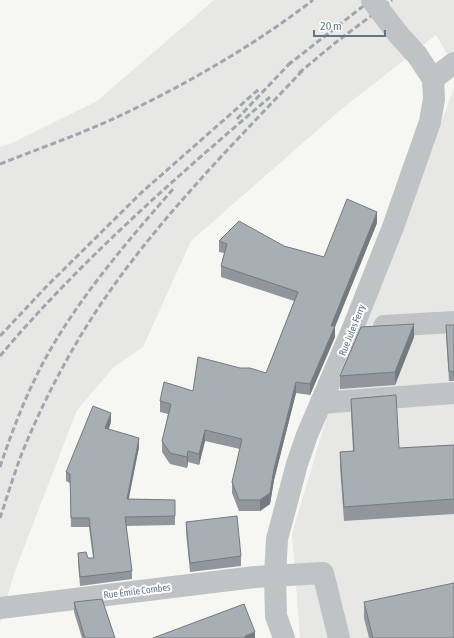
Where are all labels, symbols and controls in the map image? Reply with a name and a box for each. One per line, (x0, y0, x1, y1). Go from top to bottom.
scale bar (314, 12, 385, 38)
text: 20 m (320, 19, 342, 33)
street label: Rue Jules Ferry (337, 303, 367, 357)
street label: Rue Émile Combes (103, 581, 171, 601)

